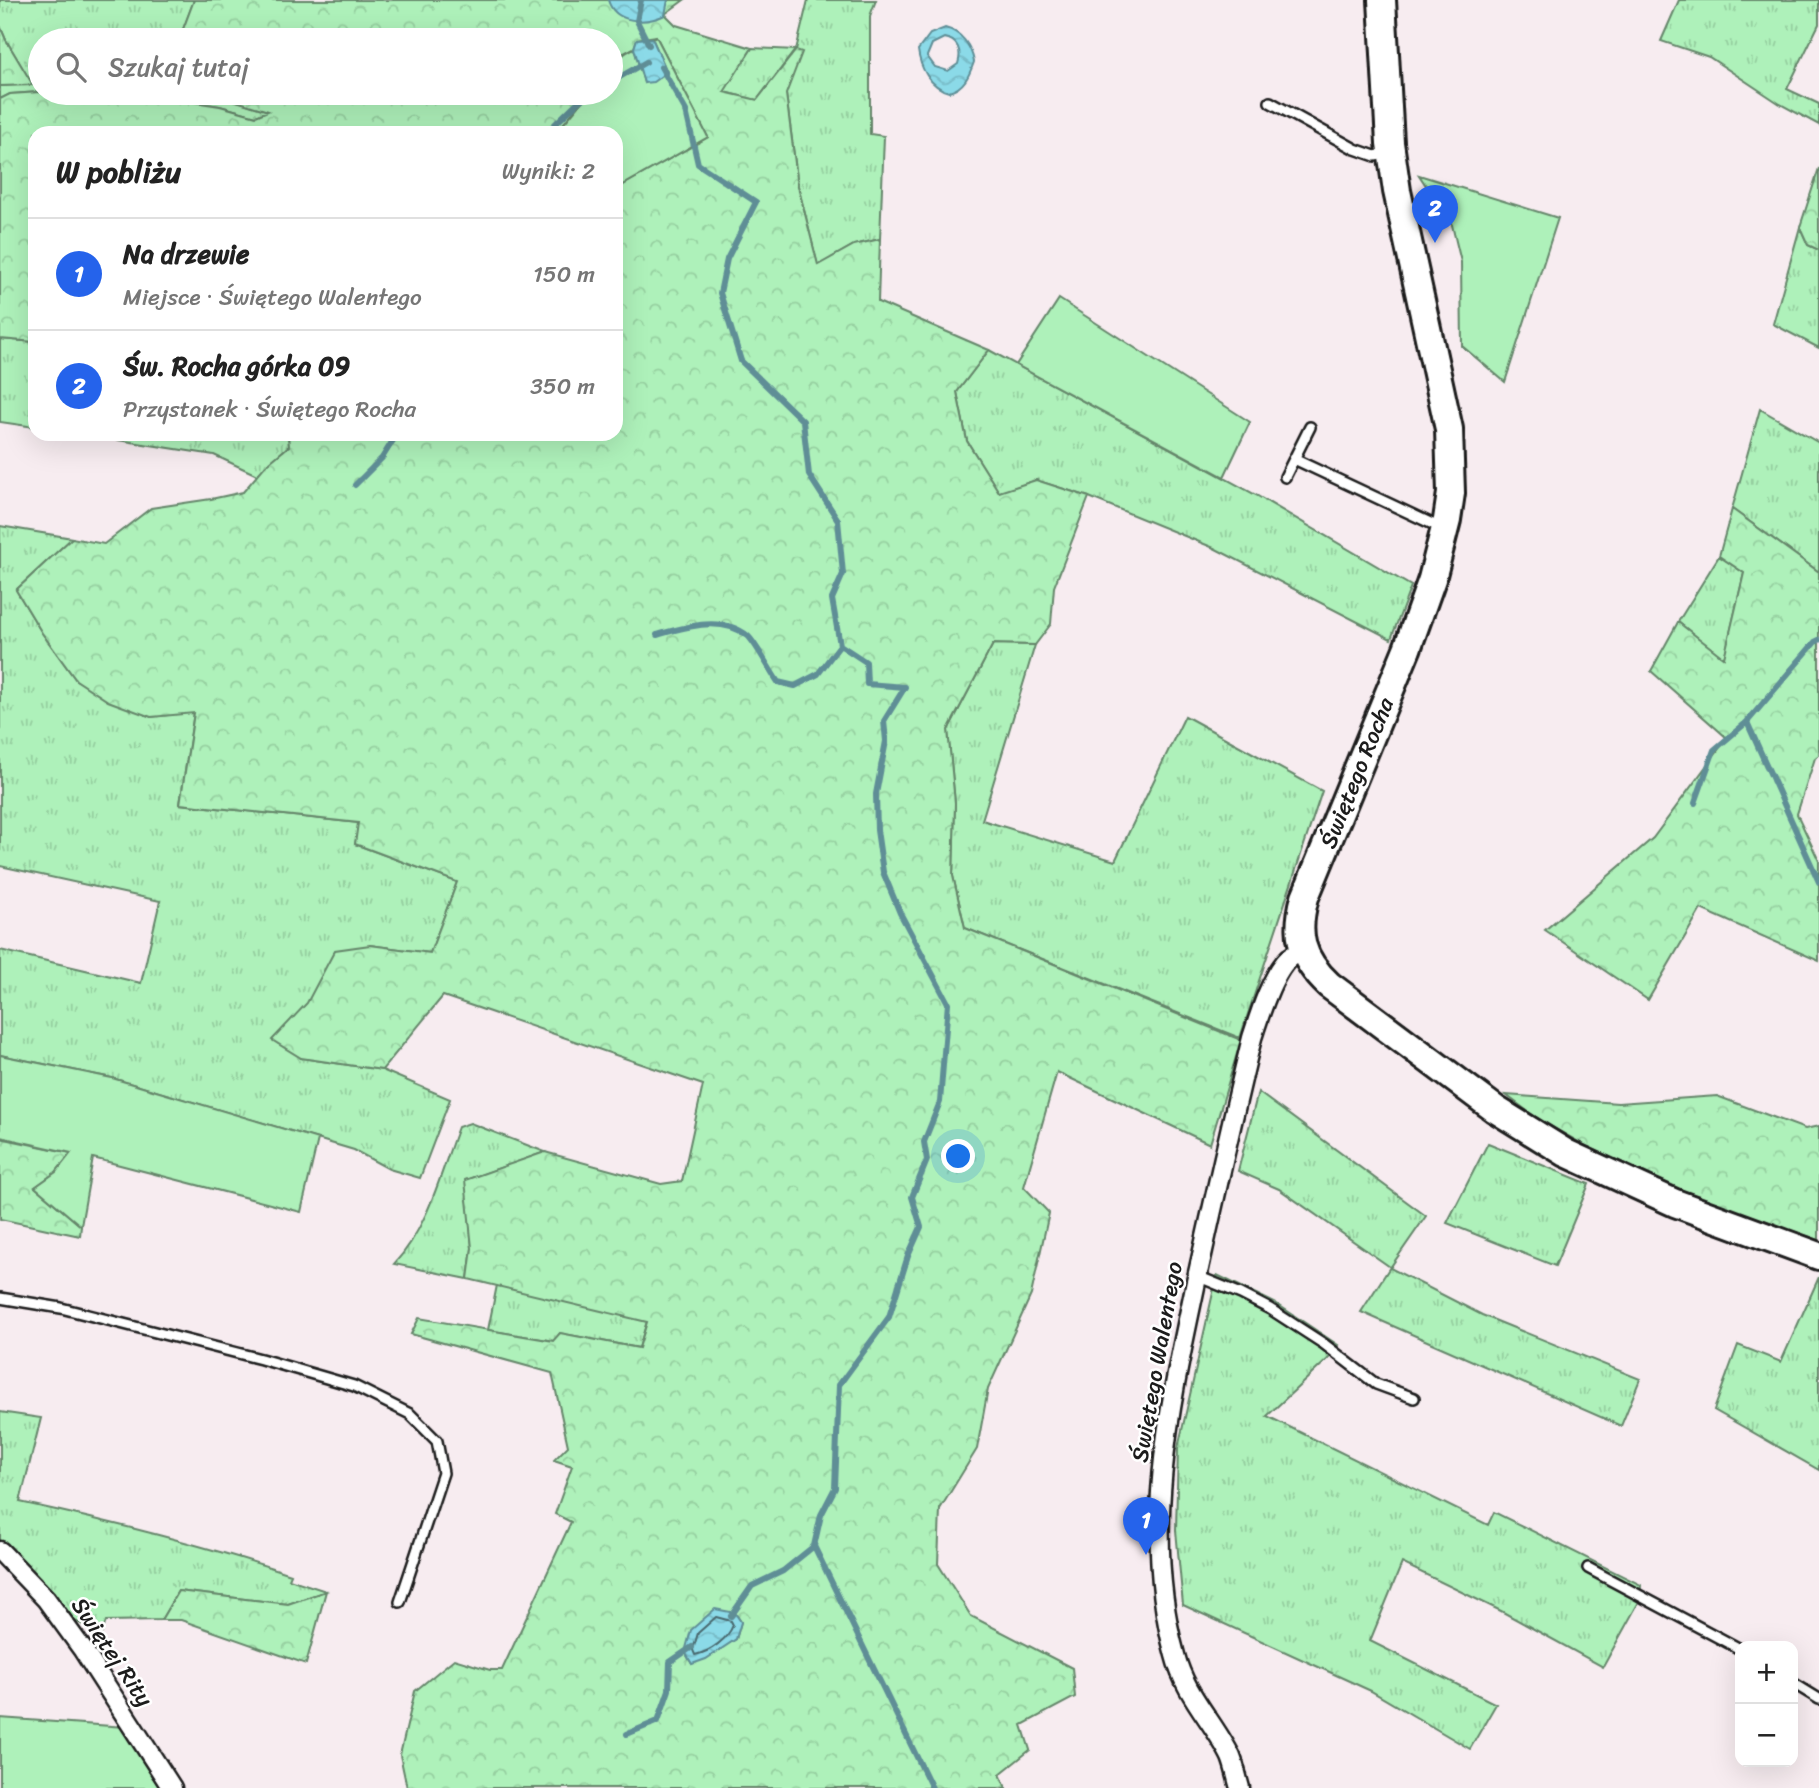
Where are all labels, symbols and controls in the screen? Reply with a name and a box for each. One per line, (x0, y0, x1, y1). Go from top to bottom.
search box (28, 28, 623, 105)
text: Szukaj tutaj (108, 44, 249, 90)
icon: search (52, 48, 90, 86)
text: W pobliżu (56, 145, 181, 199)
text: Wyniki: 2 (502, 151, 595, 192)
pin: 2 (1412, 185, 1458, 243)
text: Na drzewie (123, 231, 249, 277)
text: 1 (74, 254, 84, 295)
text: 150 m (533, 254, 595, 295)
text: Miejsce · Świętego Walentego (123, 277, 422, 318)
text: Św. Rocha górka 09 (123, 343, 350, 389)
text: 2 (72, 366, 86, 407)
text: 350 m (530, 366, 595, 407)
text: Przystanek · Świętego Rocha (123, 389, 416, 430)
street label: Świętego Rocha (1308, 691, 1406, 855)
your location (941, 1139, 975, 1173)
street label: Świętego Walentego (1119, 1258, 1195, 1466)
pin: 1 (1123, 1497, 1169, 1555)
street label: Świętej Rity (60, 1589, 164, 1715)
map controls (1735, 1641, 1798, 1767)
button: + (1735, 1641, 1798, 1704)
button: − (1735, 1704, 1798, 1767)

